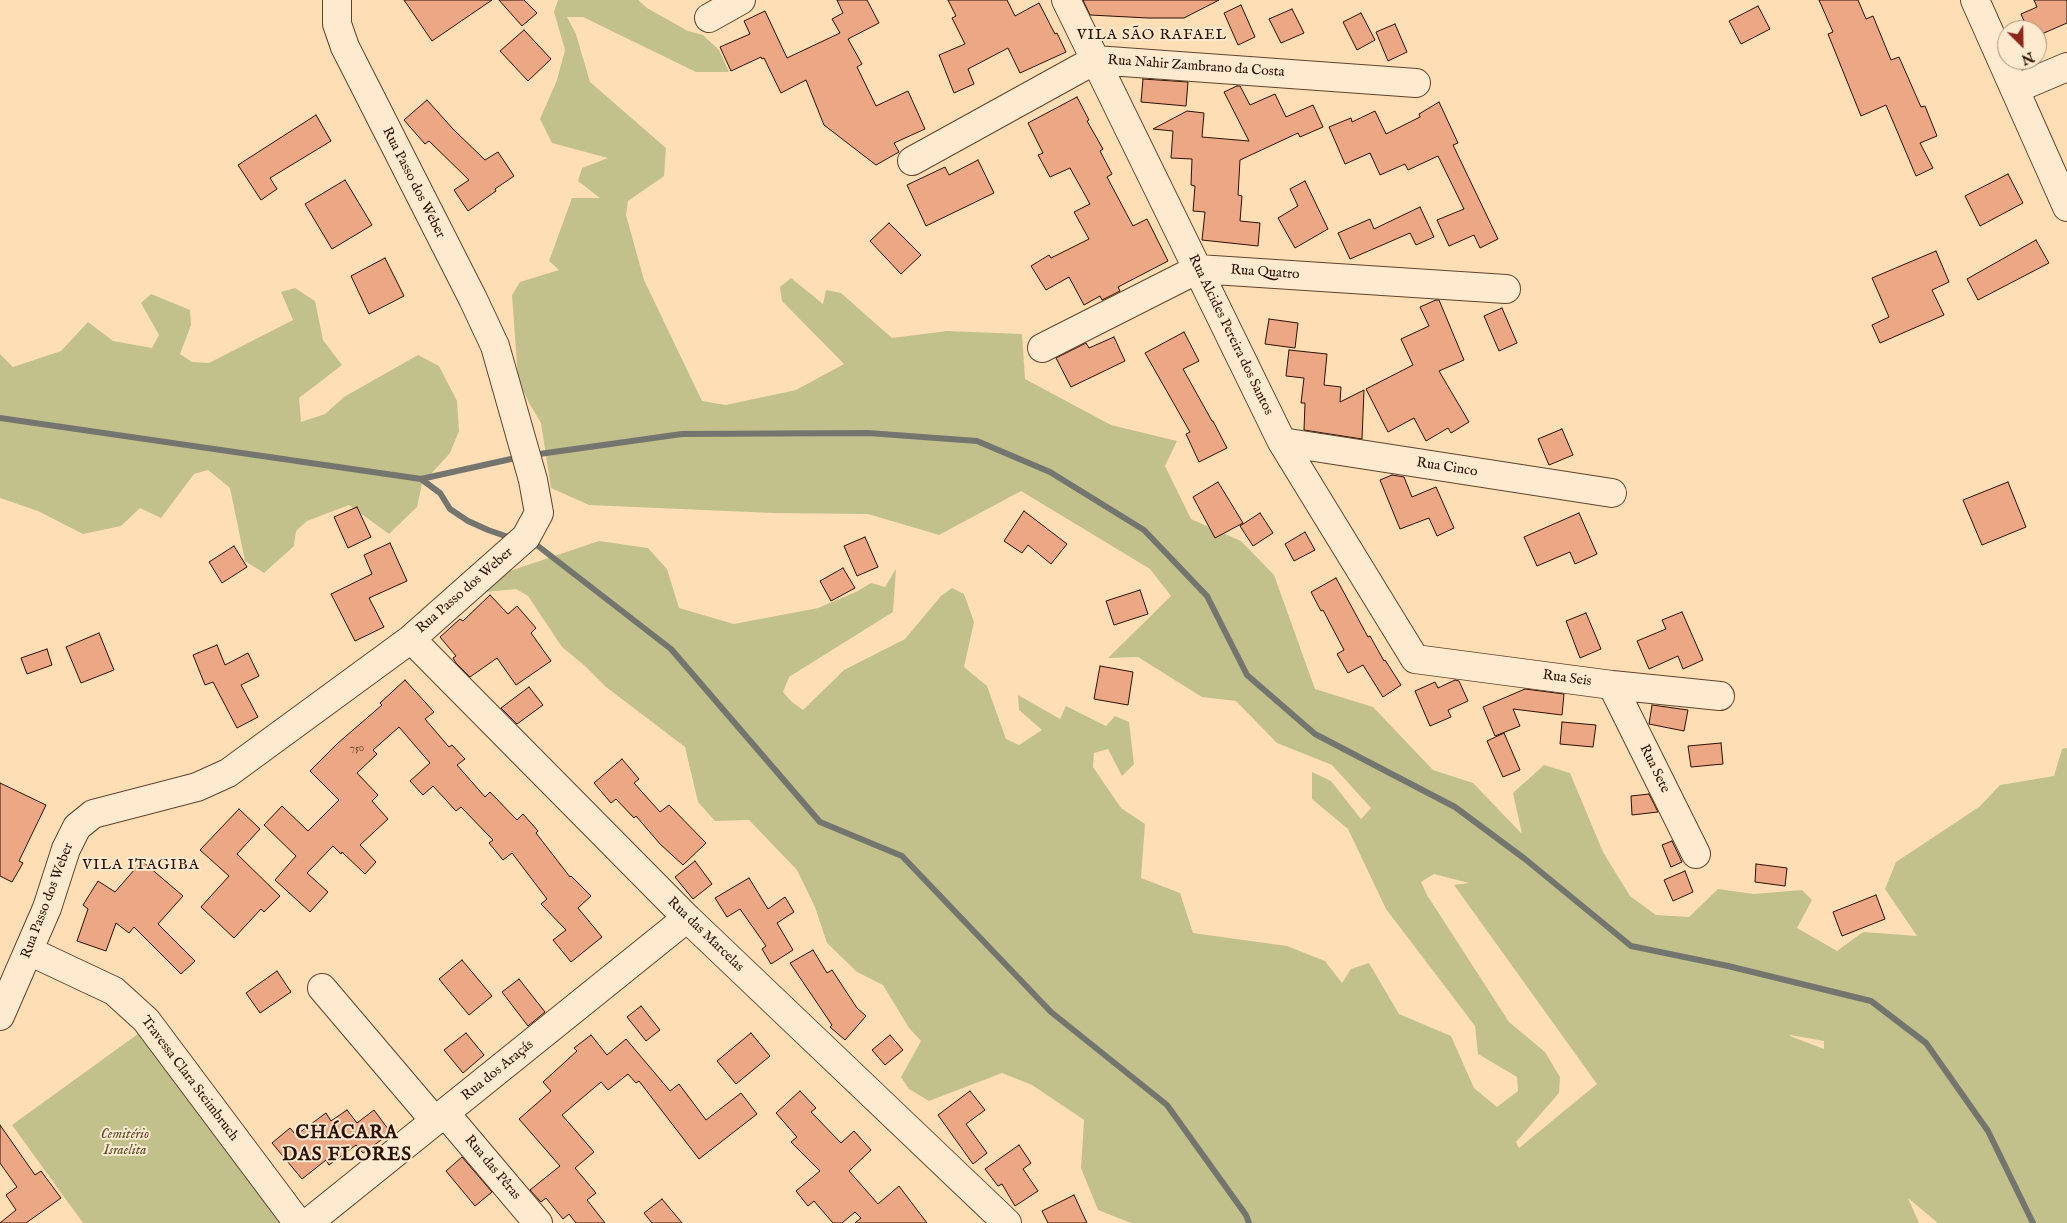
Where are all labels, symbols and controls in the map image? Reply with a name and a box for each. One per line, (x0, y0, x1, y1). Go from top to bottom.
north arrow (1997, 20, 2047, 70)
district label: VILA SÃO RAFAEL (1075, 27, 1229, 45)
text: N (2018, 47, 2037, 69)
street label: Rua Nahir Zambrano da Costa (1107, 52, 1285, 82)
street label: Rua Passo dos Weber (378, 125, 448, 241)
street label: Rua Alcides Pereira dos Santos (1184, 252, 1276, 418)
street label: Rua Quatro (1230, 262, 1300, 284)
street label: Rua Cinco (1415, 455, 1479, 481)
street label: Rua Passo dos Weber (413, 544, 517, 638)
street label: Rua Seis (1541, 667, 1593, 691)
house number: 750 (350, 742, 364, 756)
street label: Rua Sete (1635, 742, 1673, 796)
street label: Rua Passo dos Weber (18, 841, 78, 961)
district label: VILA ITAGIBA (81, 857, 201, 875)
street label: Rua das Marcelas (663, 894, 747, 976)
street label: Travessa Clara Steimbruch (137, 1013, 241, 1145)
street label: Rua dos Araçás (459, 1037, 537, 1105)
district label: CHÁCARA DAS FLORES (281, 1123, 413, 1167)
park label: Cemitério Israelita (101, 1127, 149, 1160)
street label: Rua das Pêras (460, 1132, 524, 1204)

